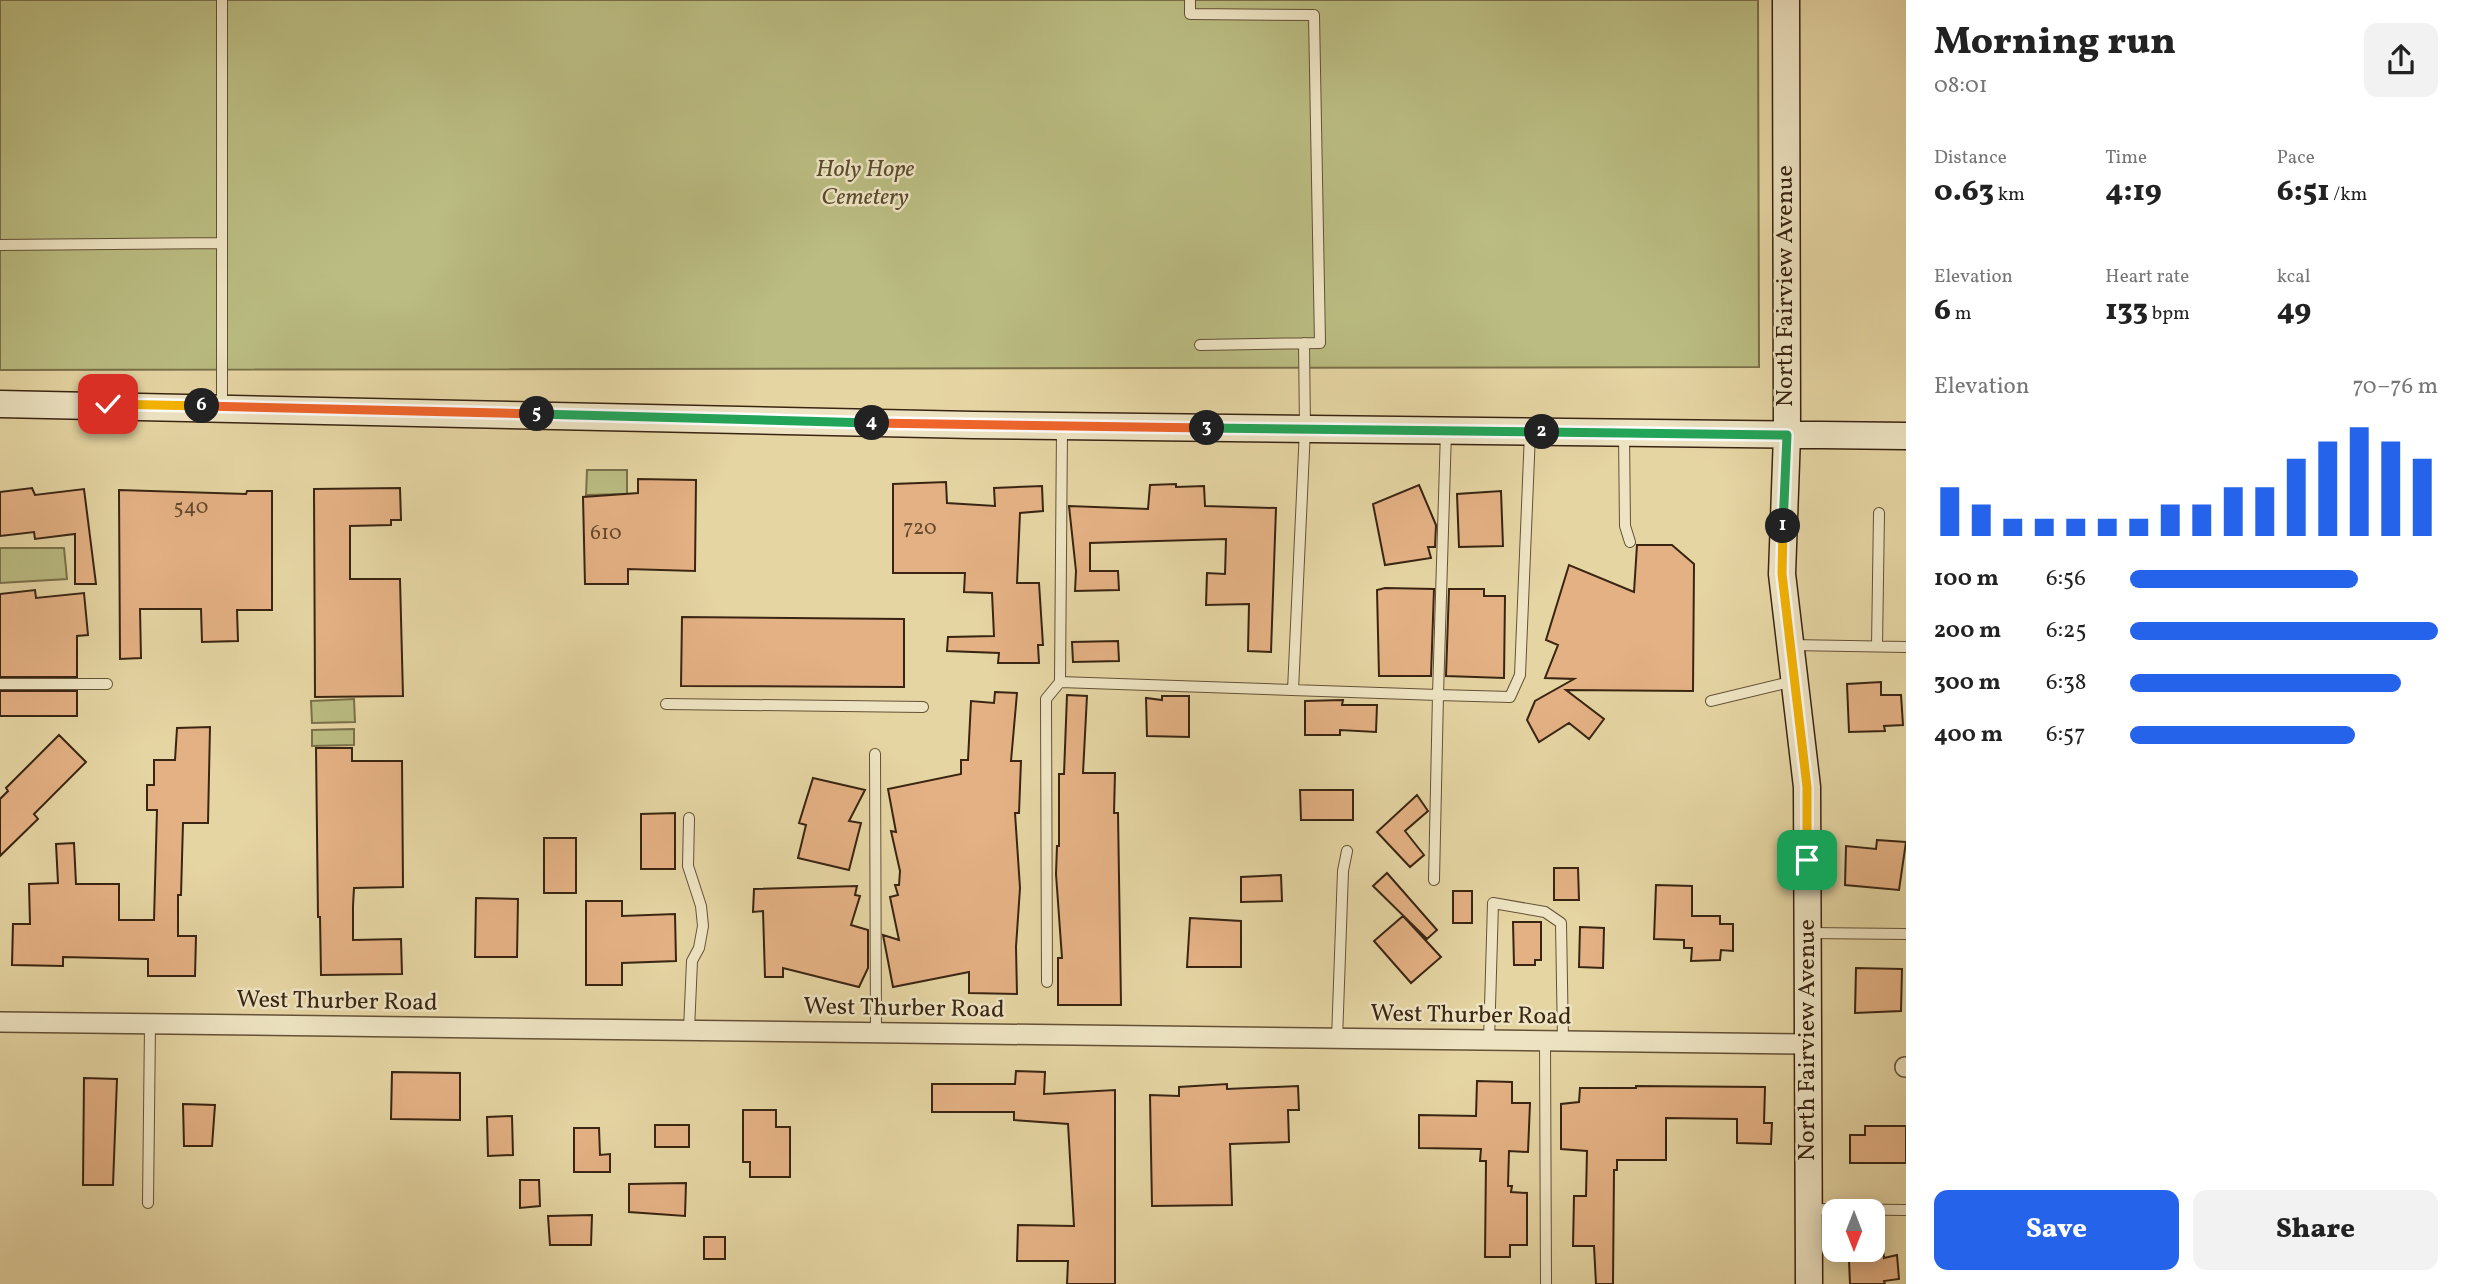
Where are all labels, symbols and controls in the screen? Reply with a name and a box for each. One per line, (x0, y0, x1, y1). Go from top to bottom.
text: Morning run (1934, 17, 2176, 70)
button: share (2364, 23, 2438, 97)
text: 08:01 (1934, 70, 1988, 102)
text: Distance (1934, 145, 2007, 171)
text: Time (2105, 145, 2147, 171)
text: Pace (2277, 145, 2315, 171)
park label: Holy Hope Cemetery (816, 153, 914, 215)
street label: North Fairview Avenue (1769, 165, 1803, 407)
text: 0.63 (1934, 171, 1994, 213)
text: 4:19 (2105, 171, 2162, 213)
text: 6:51 (2277, 171, 2329, 213)
text: km (1994, 182, 2025, 208)
text: /km (2329, 182, 2367, 208)
text: Elevation (1934, 264, 2013, 290)
text: Heart rate (2105, 264, 2189, 290)
text: kcal (2277, 264, 2310, 290)
text: 6 (1934, 290, 1951, 332)
text: 133 (2105, 290, 2148, 332)
text: 49 (2277, 290, 2311, 332)
text: m (1951, 301, 1972, 327)
text: bpm (2148, 301, 2190, 327)
text: Elevation (1934, 371, 2030, 403)
text: 70–76 m (2352, 371, 2438, 403)
pin (78, 374, 138, 434)
icon: check (89, 385, 127, 423)
pin: 6 (184, 388, 220, 424)
text: 6 (196, 392, 207, 418)
pin: 5 (520, 396, 554, 432)
text: 5 (532, 400, 541, 426)
pin: 4 (854, 406, 890, 440)
text: 4 (866, 409, 877, 435)
pin: 3 (1190, 410, 1224, 446)
text: 3 (1202, 414, 1211, 440)
pin: 2 (1524, 414, 1560, 450)
text: 2 (1537, 418, 1546, 444)
house number: 540 (174, 493, 208, 522)
pin: 1 (1766, 508, 1800, 544)
text: 1 (1779, 512, 1786, 538)
house number: 720 (903, 514, 937, 543)
house number: 610 (590, 519, 622, 548)
text: 100 m (1934, 563, 1999, 595)
text: 6:56 (2046, 563, 2086, 595)
text: 200 m (1934, 615, 2001, 647)
text: 6:25 (2046, 615, 2086, 647)
text: 300 m (1934, 667, 2001, 699)
text: 6:38 (2046, 667, 2087, 699)
text: 400 m (1934, 719, 2003, 751)
text: 6:57 (2046, 719, 2085, 751)
pin (1777, 830, 1837, 890)
icon: arrive (1788, 841, 1826, 879)
street label: North Fairview Avenue (1791, 919, 1825, 1161)
street label: West Thurber Road (236, 983, 438, 1021)
street label: West Thurber Road (803, 990, 1005, 1028)
street label: West Thurber Road (1370, 997, 1572, 1035)
button: Save (1934, 1190, 2179, 1270)
button: Share (2193, 1190, 2438, 1270)
north arrow (1822, 1199, 1885, 1262)
map controls (1822, 1199, 1885, 1262)

